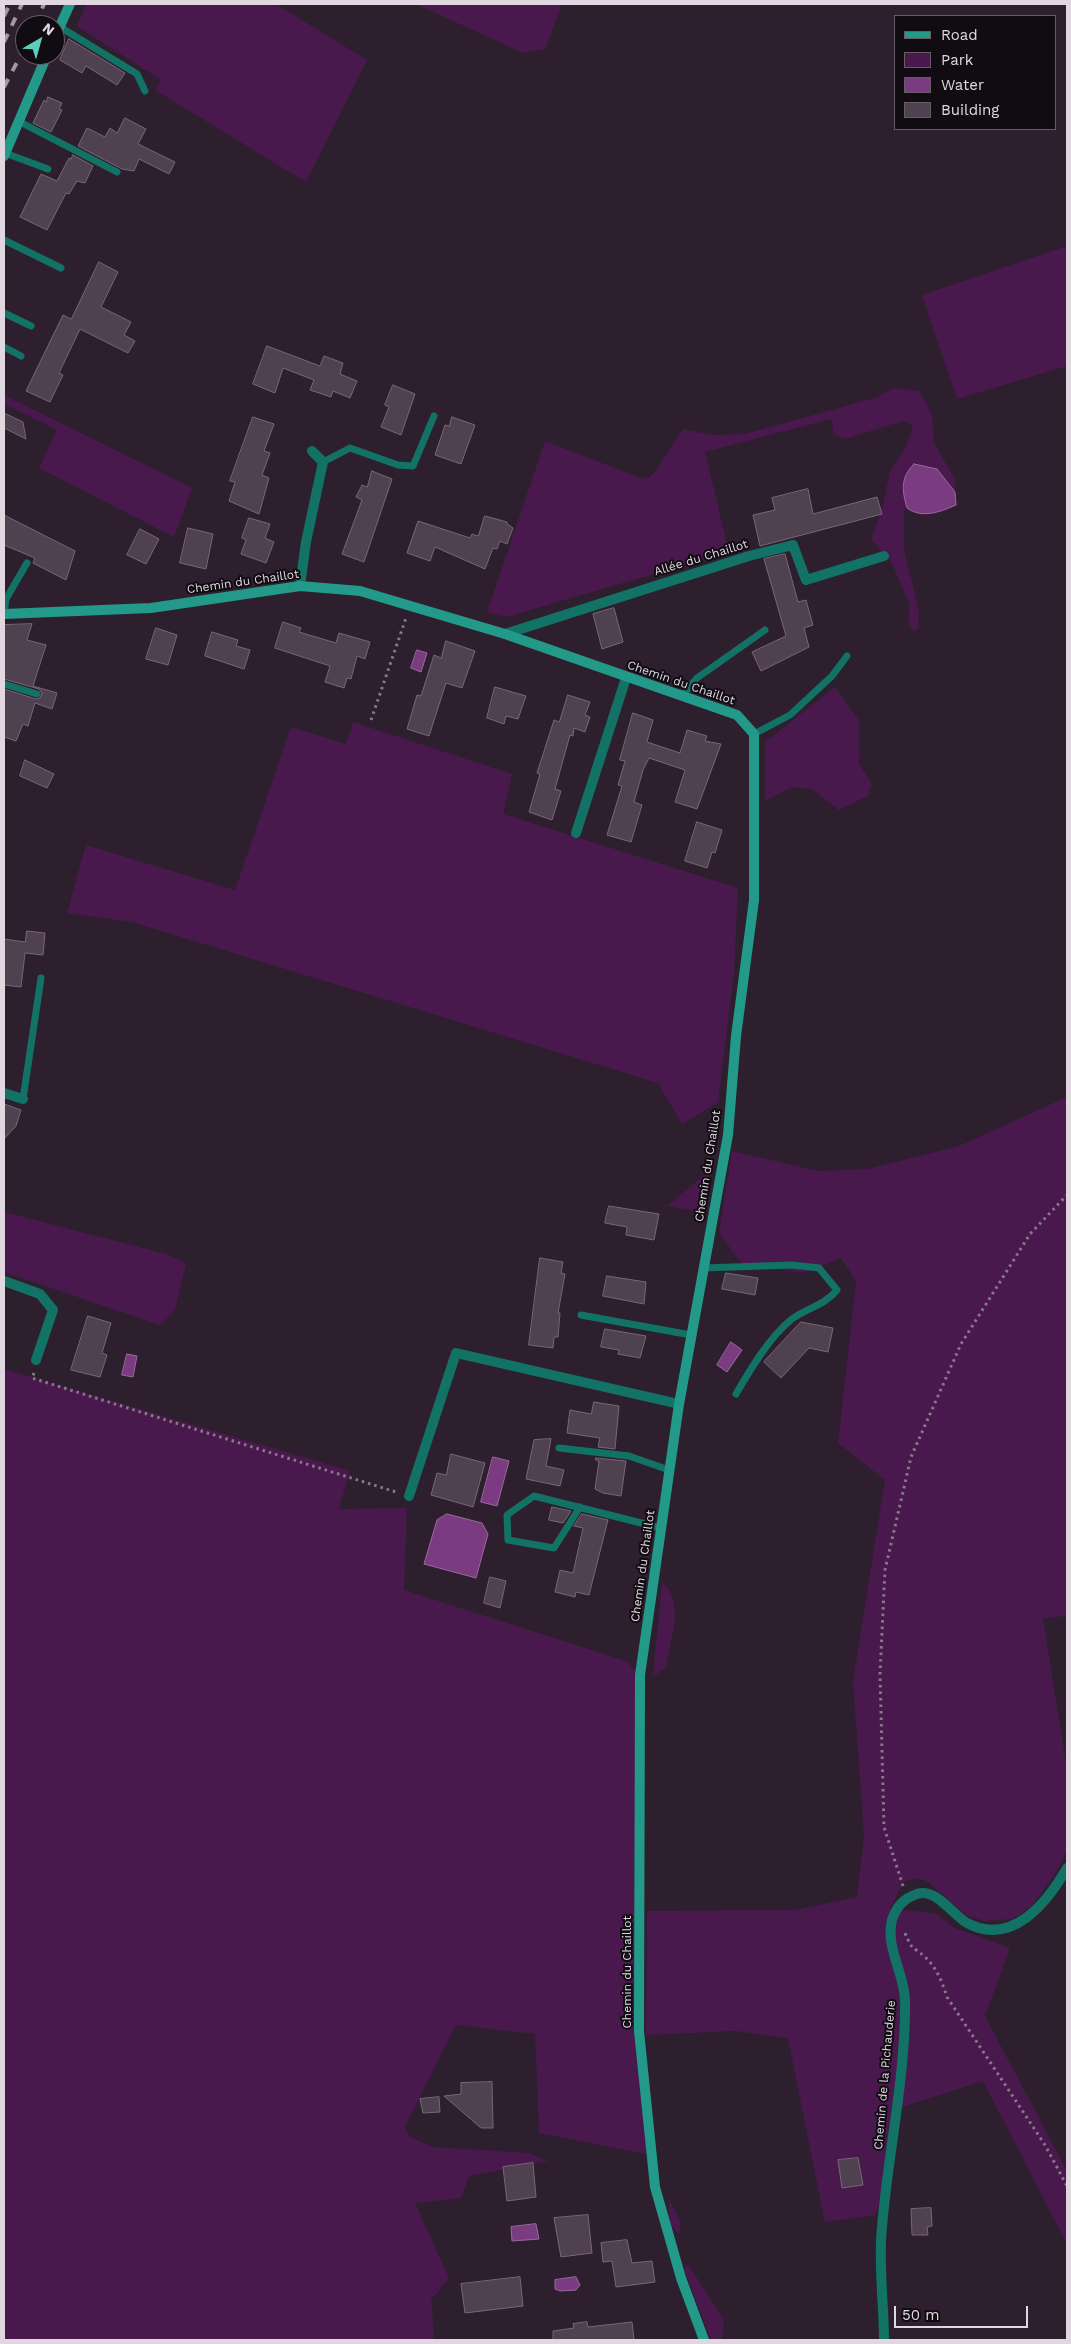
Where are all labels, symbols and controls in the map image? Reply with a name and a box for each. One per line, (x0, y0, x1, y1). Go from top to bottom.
north arrow (15, 15, 65, 65)
legend (894, 15, 1056, 130)
text: N (40, 19, 58, 38)
text: Road (941, 26, 978, 44)
text: Park (941, 51, 973, 69)
text: Water (941, 76, 984, 94)
text: Building (941, 101, 999, 119)
street label: Allée du Chaillot (652, 537, 750, 579)
street label: Chemin du Chaillot (186, 567, 300, 597)
street label: Chemin du Chaillot (625, 658, 737, 708)
street label: Chemin du Chaillot (692, 1109, 724, 1223)
street label: Chemin du Chaillot (628, 1509, 658, 1623)
street label: Chemin du Chaillot (620, 1916, 634, 2028)
street label: Chemin de la Pichauderie (871, 2000, 899, 2150)
scale bar (896, 2296, 1030, 2328)
text: 50 m (902, 2306, 939, 2324)

